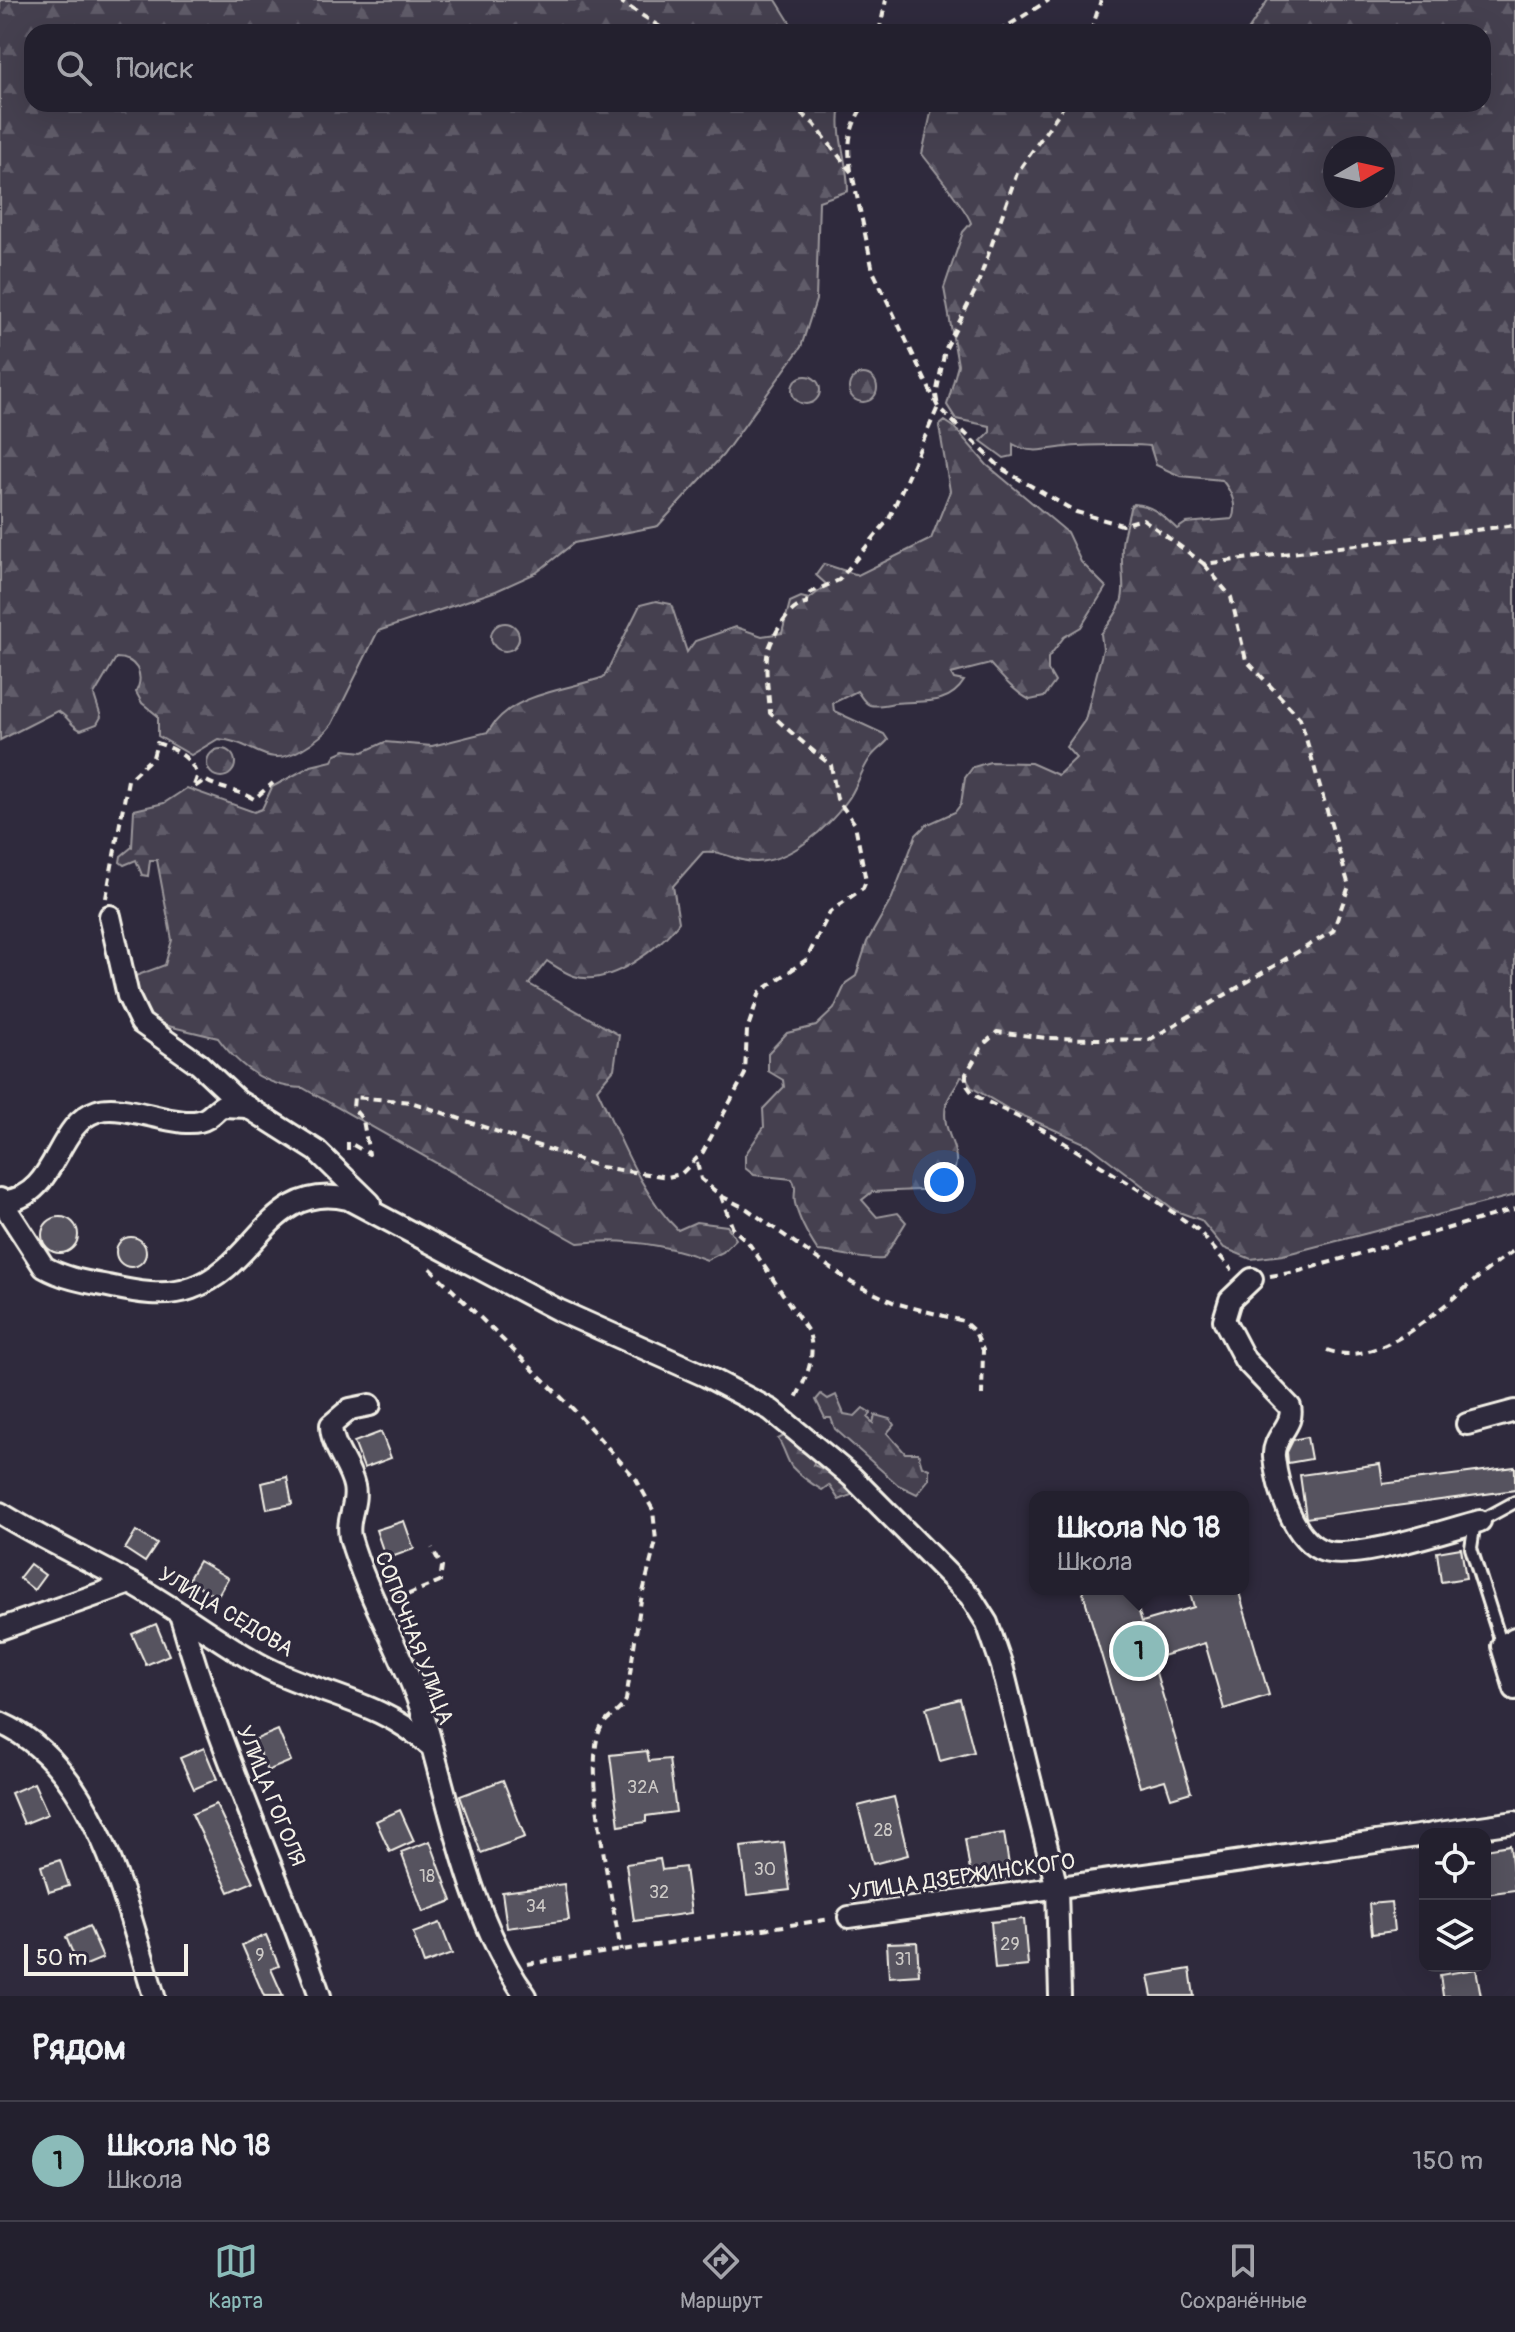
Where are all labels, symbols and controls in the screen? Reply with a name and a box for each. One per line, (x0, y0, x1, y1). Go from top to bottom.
search box (24, 24, 1491, 112)
icon: search (52, 46, 96, 90)
text: Поиск (116, 50, 194, 87)
north arrow (1323, 136, 1395, 208)
your location (924, 1162, 964, 1202)
popup (1029, 1491, 1249, 1595)
text: Школа № 18 (1058, 1509, 1220, 1546)
text: Школа (1058, 1546, 1132, 1578)
street label: СОПОЧНАЯ УЛИЦА (368, 1547, 460, 1729)
street label: УЛИЦА СЕДОВА (153, 1561, 299, 1663)
pin: 1 (1113, 1621, 1165, 1681)
street label: УЛИЦА ГОГОЛЯ (230, 1722, 312, 1870)
house number: 32А (627, 1776, 659, 1799)
house number: 28 (873, 1819, 893, 1842)
map controls (1419, 1828, 1491, 1972)
button: locate (1419, 1828, 1491, 1900)
street label: УЛИЦА ДЗЕРЖИНСКОГО (847, 1847, 1077, 1907)
house number: 30 (754, 1858, 776, 1881)
house number: 18 (419, 1865, 435, 1888)
house number: 32 (649, 1881, 669, 1904)
house number: 34 (526, 1895, 547, 1918)
button: layers (1419, 1900, 1491, 1972)
house number: 29 (1000, 1933, 1020, 1956)
scale bar (24, 1940, 188, 1976)
text: 50 m (36, 1944, 87, 1972)
house number: 9 (255, 1944, 265, 1967)
house number: 31 (894, 1948, 912, 1971)
text: Рядом (32, 2027, 126, 2070)
text: Школа № 18 (108, 2127, 270, 2164)
text: 1 (53, 2145, 63, 2177)
text: 150 m (1412, 2145, 1483, 2177)
text: Школа (108, 2164, 182, 2196)
tab: Карта (208, 2239, 263, 2315)
tab: Маршрут (680, 2239, 763, 2315)
tab: Сохранённые (1180, 2239, 1307, 2315)

